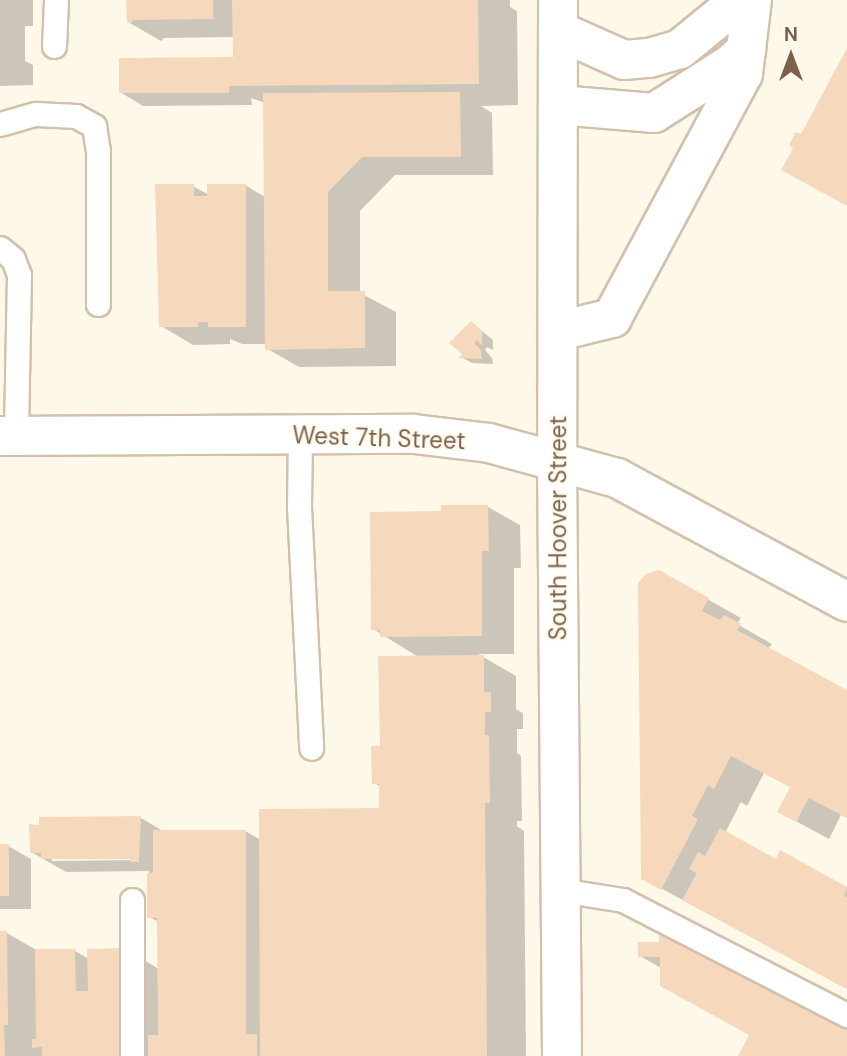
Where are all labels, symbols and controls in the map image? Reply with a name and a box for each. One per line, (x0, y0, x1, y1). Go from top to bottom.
north arrow (756, 21, 826, 91)
text: N (784, 22, 798, 47)
street label: South Hoover Street (544, 416, 572, 640)
street label: West 7th Street (292, 421, 466, 455)

